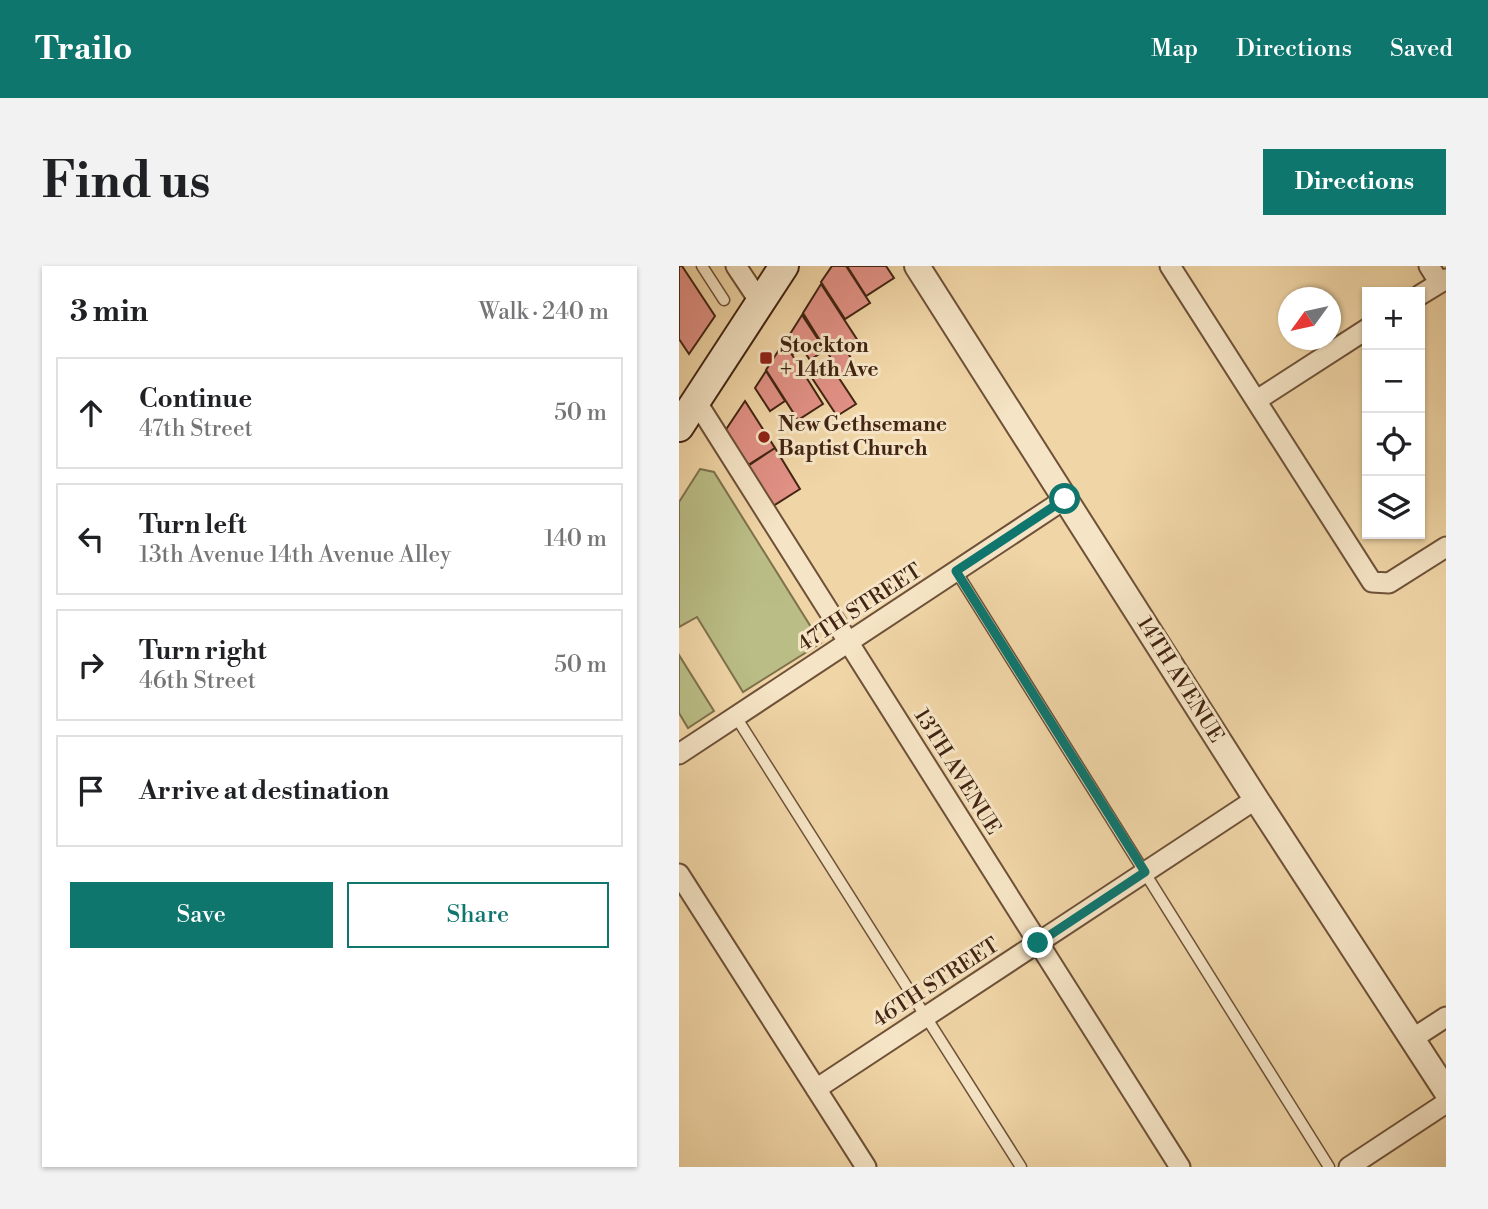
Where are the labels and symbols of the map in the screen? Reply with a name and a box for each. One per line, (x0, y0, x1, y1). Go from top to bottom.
north arrow (1278, 287, 1341, 350)
place label: Stockton + 14th Ave (780, 333, 879, 383)
marker: Stockton + 14th Ave (758, 350, 774, 366)
place label: New Gethsemane Baptist Church (778, 412, 947, 462)
marker: New Gethsemane Baptist Church (756, 429, 772, 445)
route start (1049, 483, 1080, 514)
street label: 47TH STREET (793, 558, 927, 658)
street label: 14TH AVENUE (1131, 612, 1229, 748)
street label: 13TH AVENUE (908, 704, 1006, 840)
route end (1022, 927, 1053, 958)
street label: 46TH STREET (868, 932, 1004, 1034)

